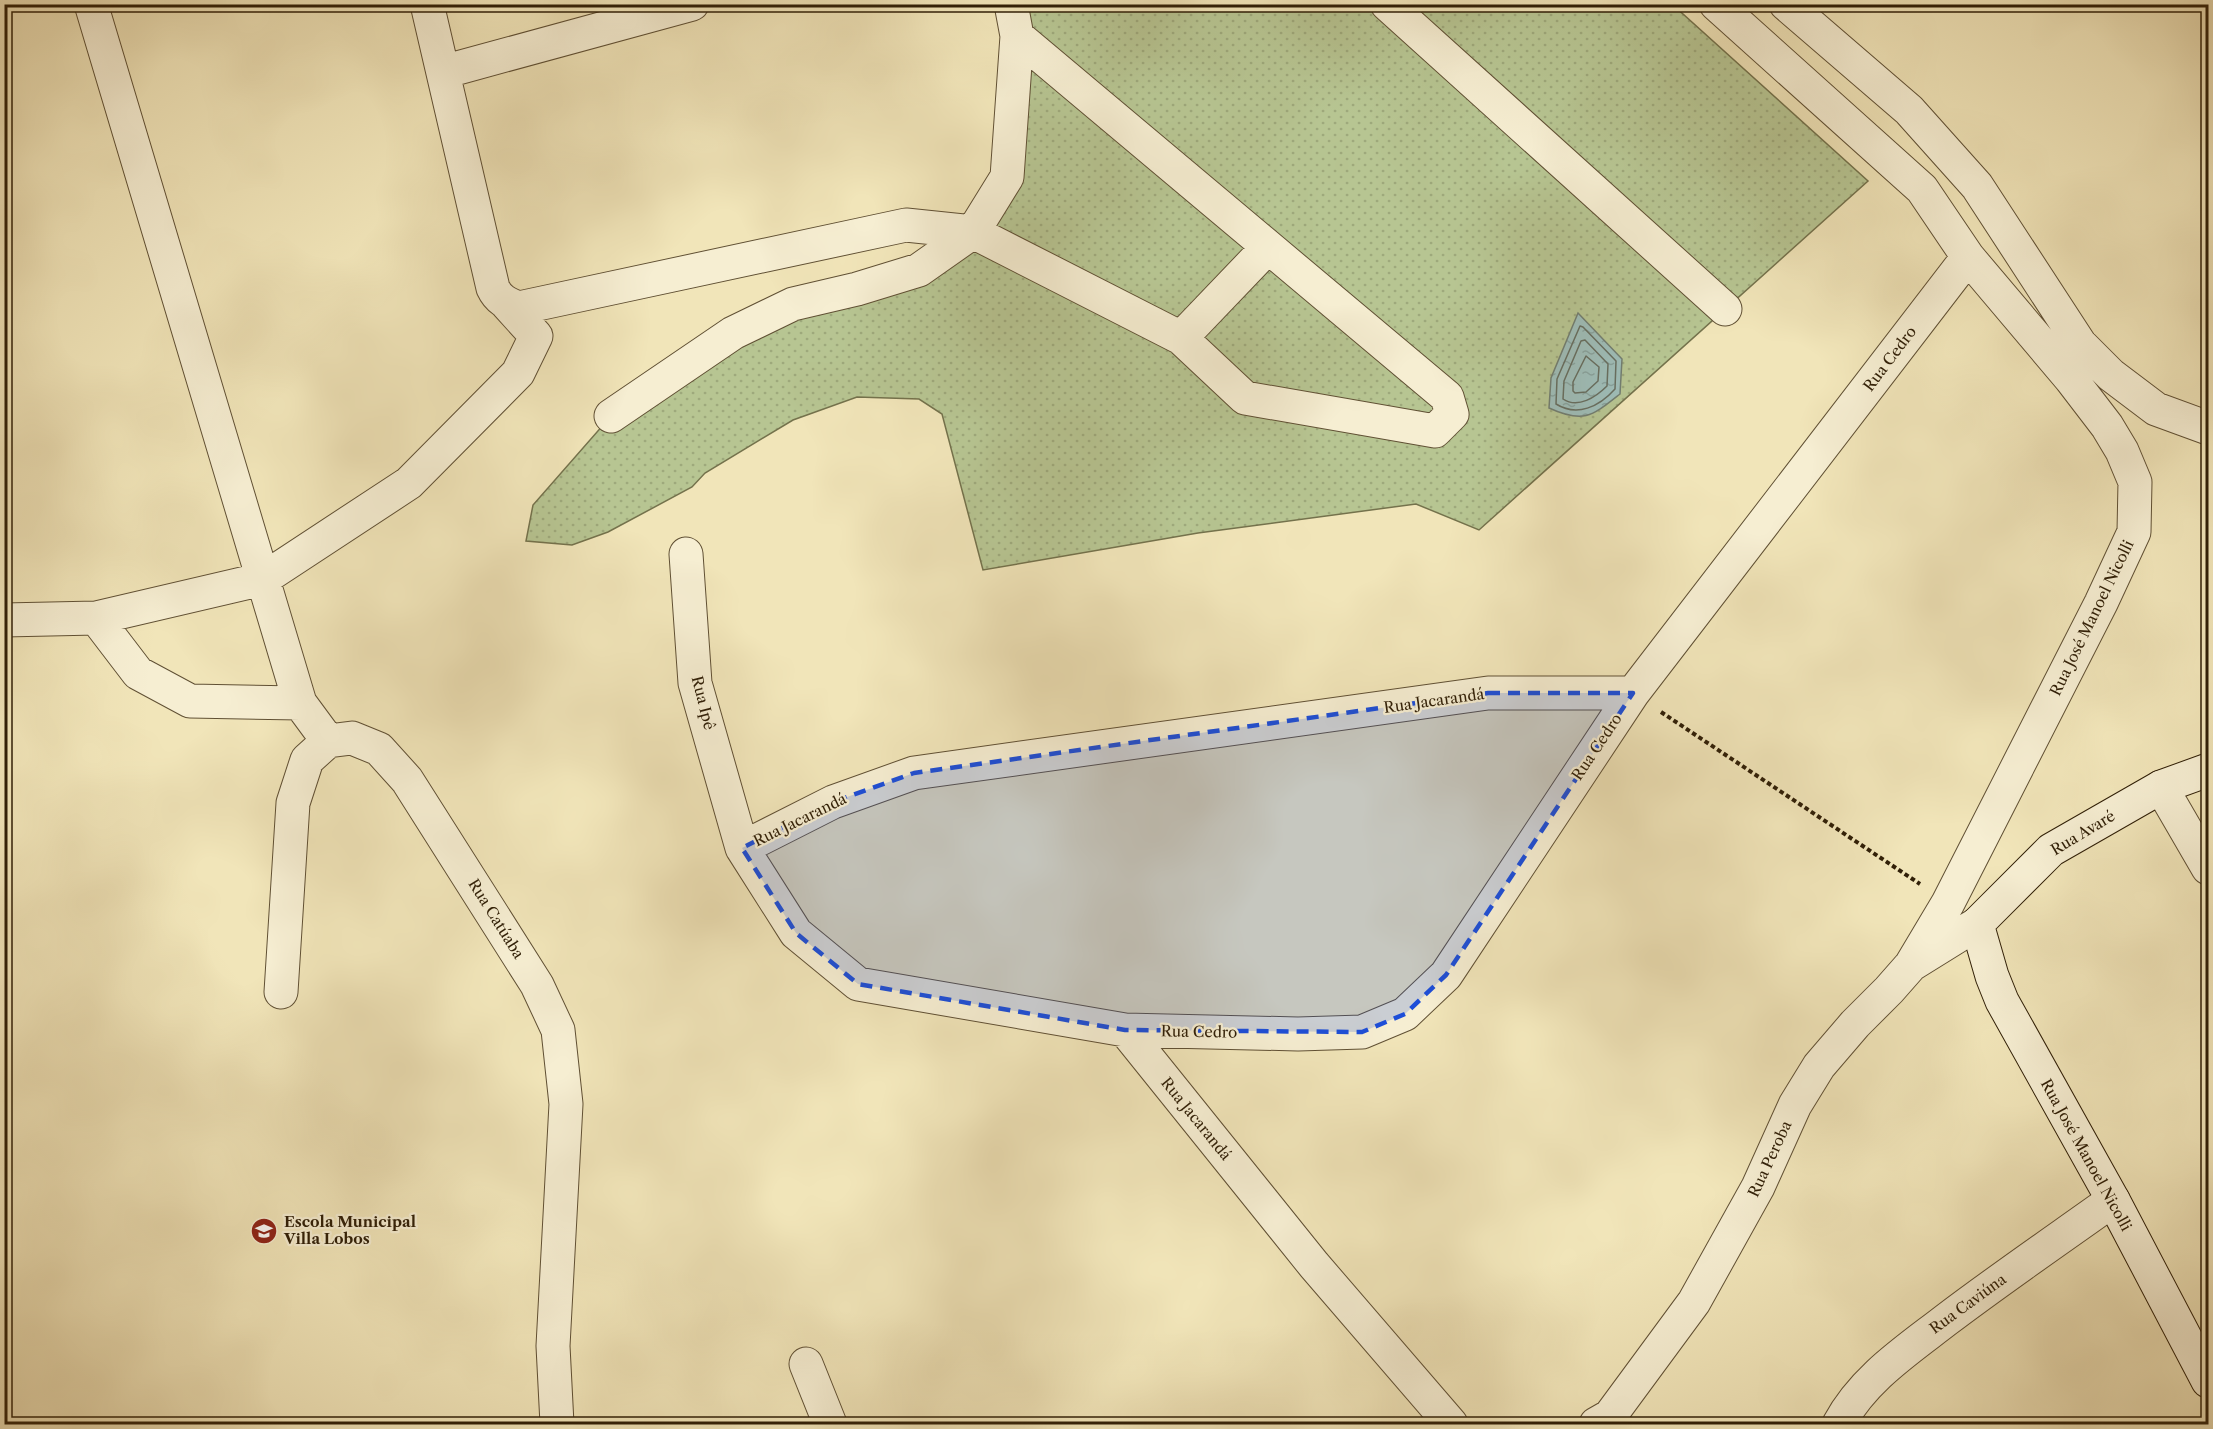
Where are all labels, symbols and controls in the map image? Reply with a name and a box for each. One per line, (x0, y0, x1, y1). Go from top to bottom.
street label: Rua Cedro (1859, 322, 1920, 395)
street label: Rua José Manoel Nicolli (2046, 536, 2138, 699)
street label: Rua Ipê (688, 674, 719, 732)
street label: Rua Jacarandá (1382, 684, 1486, 717)
street label: Rua Cedro (1567, 710, 1626, 784)
street label: Rua Jacarandá (750, 789, 850, 850)
street label: Rua Avaré (2047, 806, 2118, 859)
street label: Rua Catúaba (464, 875, 529, 962)
street label: Rua Cedro (1161, 1021, 1237, 1042)
street label: Rua Jacarandá (1157, 1073, 1236, 1164)
street label: Rua José Manoel Nicolli (2037, 1075, 2136, 1234)
street label: Rua Peroba (1744, 1117, 1796, 1200)
place label: Escola Municipal Villa Lobos (283, 1212, 416, 1248)
school or university icon: Escola Municipal Villa Lobos (249, 1216, 279, 1246)
street label: Rua Caviúna (1926, 1269, 2010, 1338)

